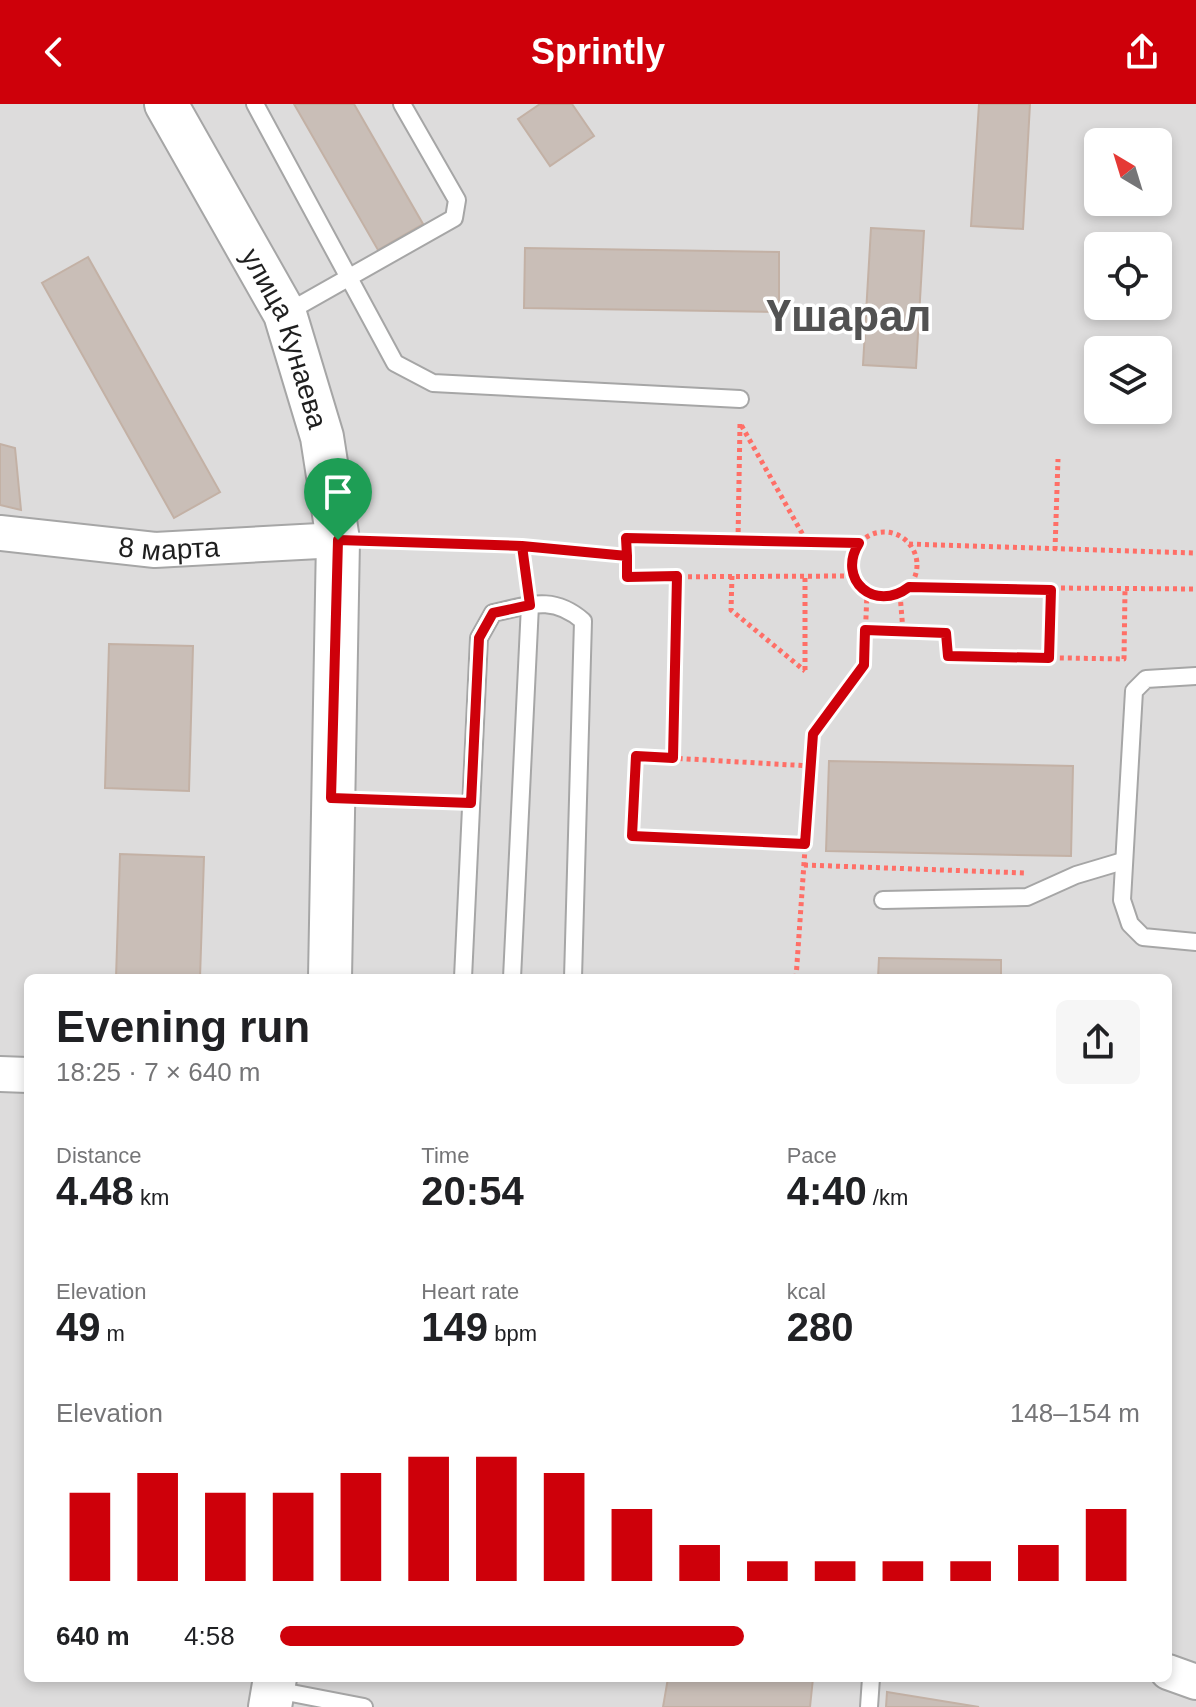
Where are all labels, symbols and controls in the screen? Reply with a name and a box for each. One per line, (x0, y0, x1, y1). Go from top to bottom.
icon: back (32, 30, 76, 74)
icon: share (1120, 30, 1164, 74)
text: Sprintly (531, 31, 665, 72)
north arrow (1084, 128, 1172, 216)
map controls (1084, 128, 1172, 424)
button: locate (1084, 232, 1172, 320)
street label: улица Кунаева (235, 243, 334, 432)
district label: Үшарал (767, 291, 931, 340)
button: layers (1084, 336, 1172, 424)
pin (304, 458, 372, 540)
icon: arrive (316, 470, 360, 514)
street label: 8 марта (117, 531, 221, 566)
button: share (1056, 1000, 1140, 1084)
text: Evening run (56, 1002, 310, 1051)
text: 18:25 · 7 × 640 m (56, 1057, 261, 1087)
text: Distance (56, 1143, 142, 1168)
text: Time (421, 1143, 469, 1168)
text: Pace (787, 1143, 837, 1168)
text: 4.48 (56, 1169, 134, 1213)
text: 20:54 (421, 1169, 524, 1213)
text: 4:40 (787, 1169, 867, 1213)
text: km (134, 1185, 169, 1210)
text: /km (867, 1185, 908, 1210)
text: Elevation (56, 1279, 147, 1304)
text: Heart rate (421, 1279, 519, 1304)
text: kcal (787, 1279, 826, 1304)
text: 49 (56, 1305, 101, 1349)
text: 149 (421, 1305, 488, 1349)
text: 280 (787, 1305, 853, 1349)
text: m (101, 1321, 125, 1346)
text: bpm (488, 1321, 537, 1346)
text: Elevation (56, 1398, 163, 1428)
text: 148–154 m (1010, 1398, 1140, 1428)
text: 640 m (56, 1621, 130, 1651)
text: 4:58 (184, 1621, 235, 1651)

